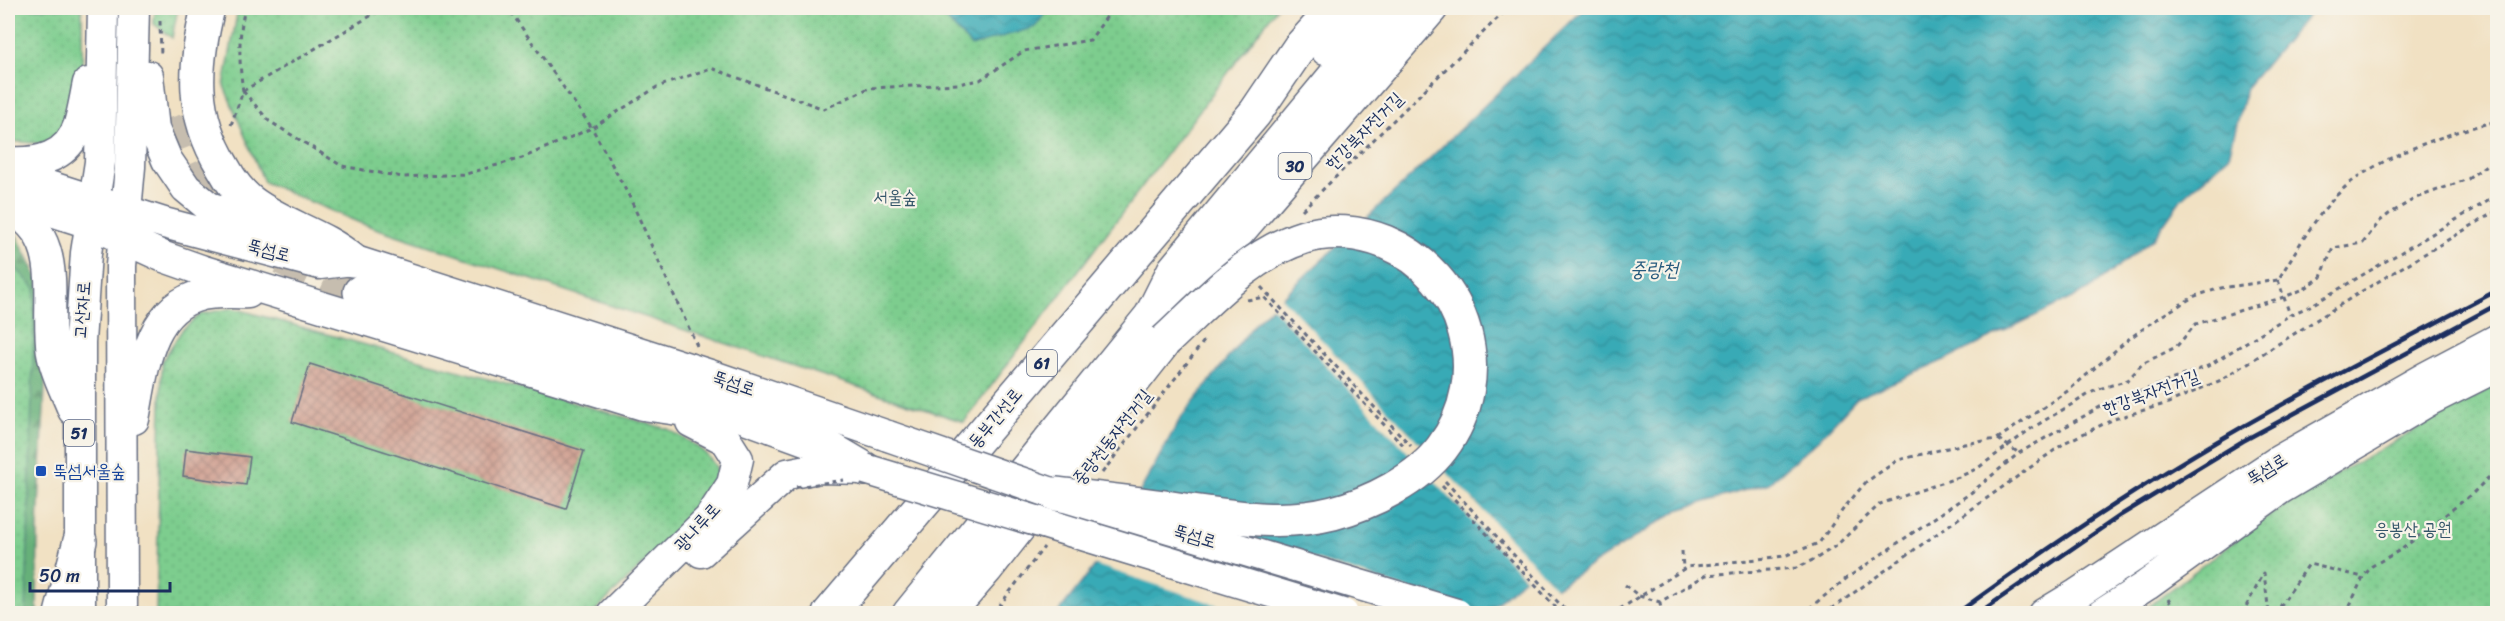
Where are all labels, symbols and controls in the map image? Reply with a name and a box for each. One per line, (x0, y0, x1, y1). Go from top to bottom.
street label: 한강북자전거길 (1317, 83, 1412, 178)
road number: 30 (1278, 153, 1312, 179)
park label: 서울숲 (873, 181, 917, 213)
street label: 뚝섬로 (244, 229, 294, 271)
water label: 중랑천 (1630, 252, 1680, 287)
street label: 고산자로 (64, 280, 100, 340)
road number: 61 (1027, 350, 1057, 376)
street label: 한강북자전거길 (2098, 359, 2205, 424)
street label: 뚝섬로 (708, 361, 760, 405)
street label: 동부간선로 (959, 380, 1031, 456)
street label: 중랑천동자전거길 (1064, 381, 1161, 493)
road number: 51 (64, 420, 94, 446)
street label: 뚝섬로 (2240, 444, 2294, 494)
place label: 뚝섬서울숲 (53, 455, 125, 487)
marker: 뚝섬서울숲 (34, 464, 48, 478)
street label: 광나루로 (666, 495, 728, 559)
park label: 응봉산 공원 (2374, 513, 2452, 545)
street label: 뚝섬로 (1170, 514, 1220, 558)
scale bar (30, 555, 170, 593)
text: 50 m (39, 560, 80, 592)

